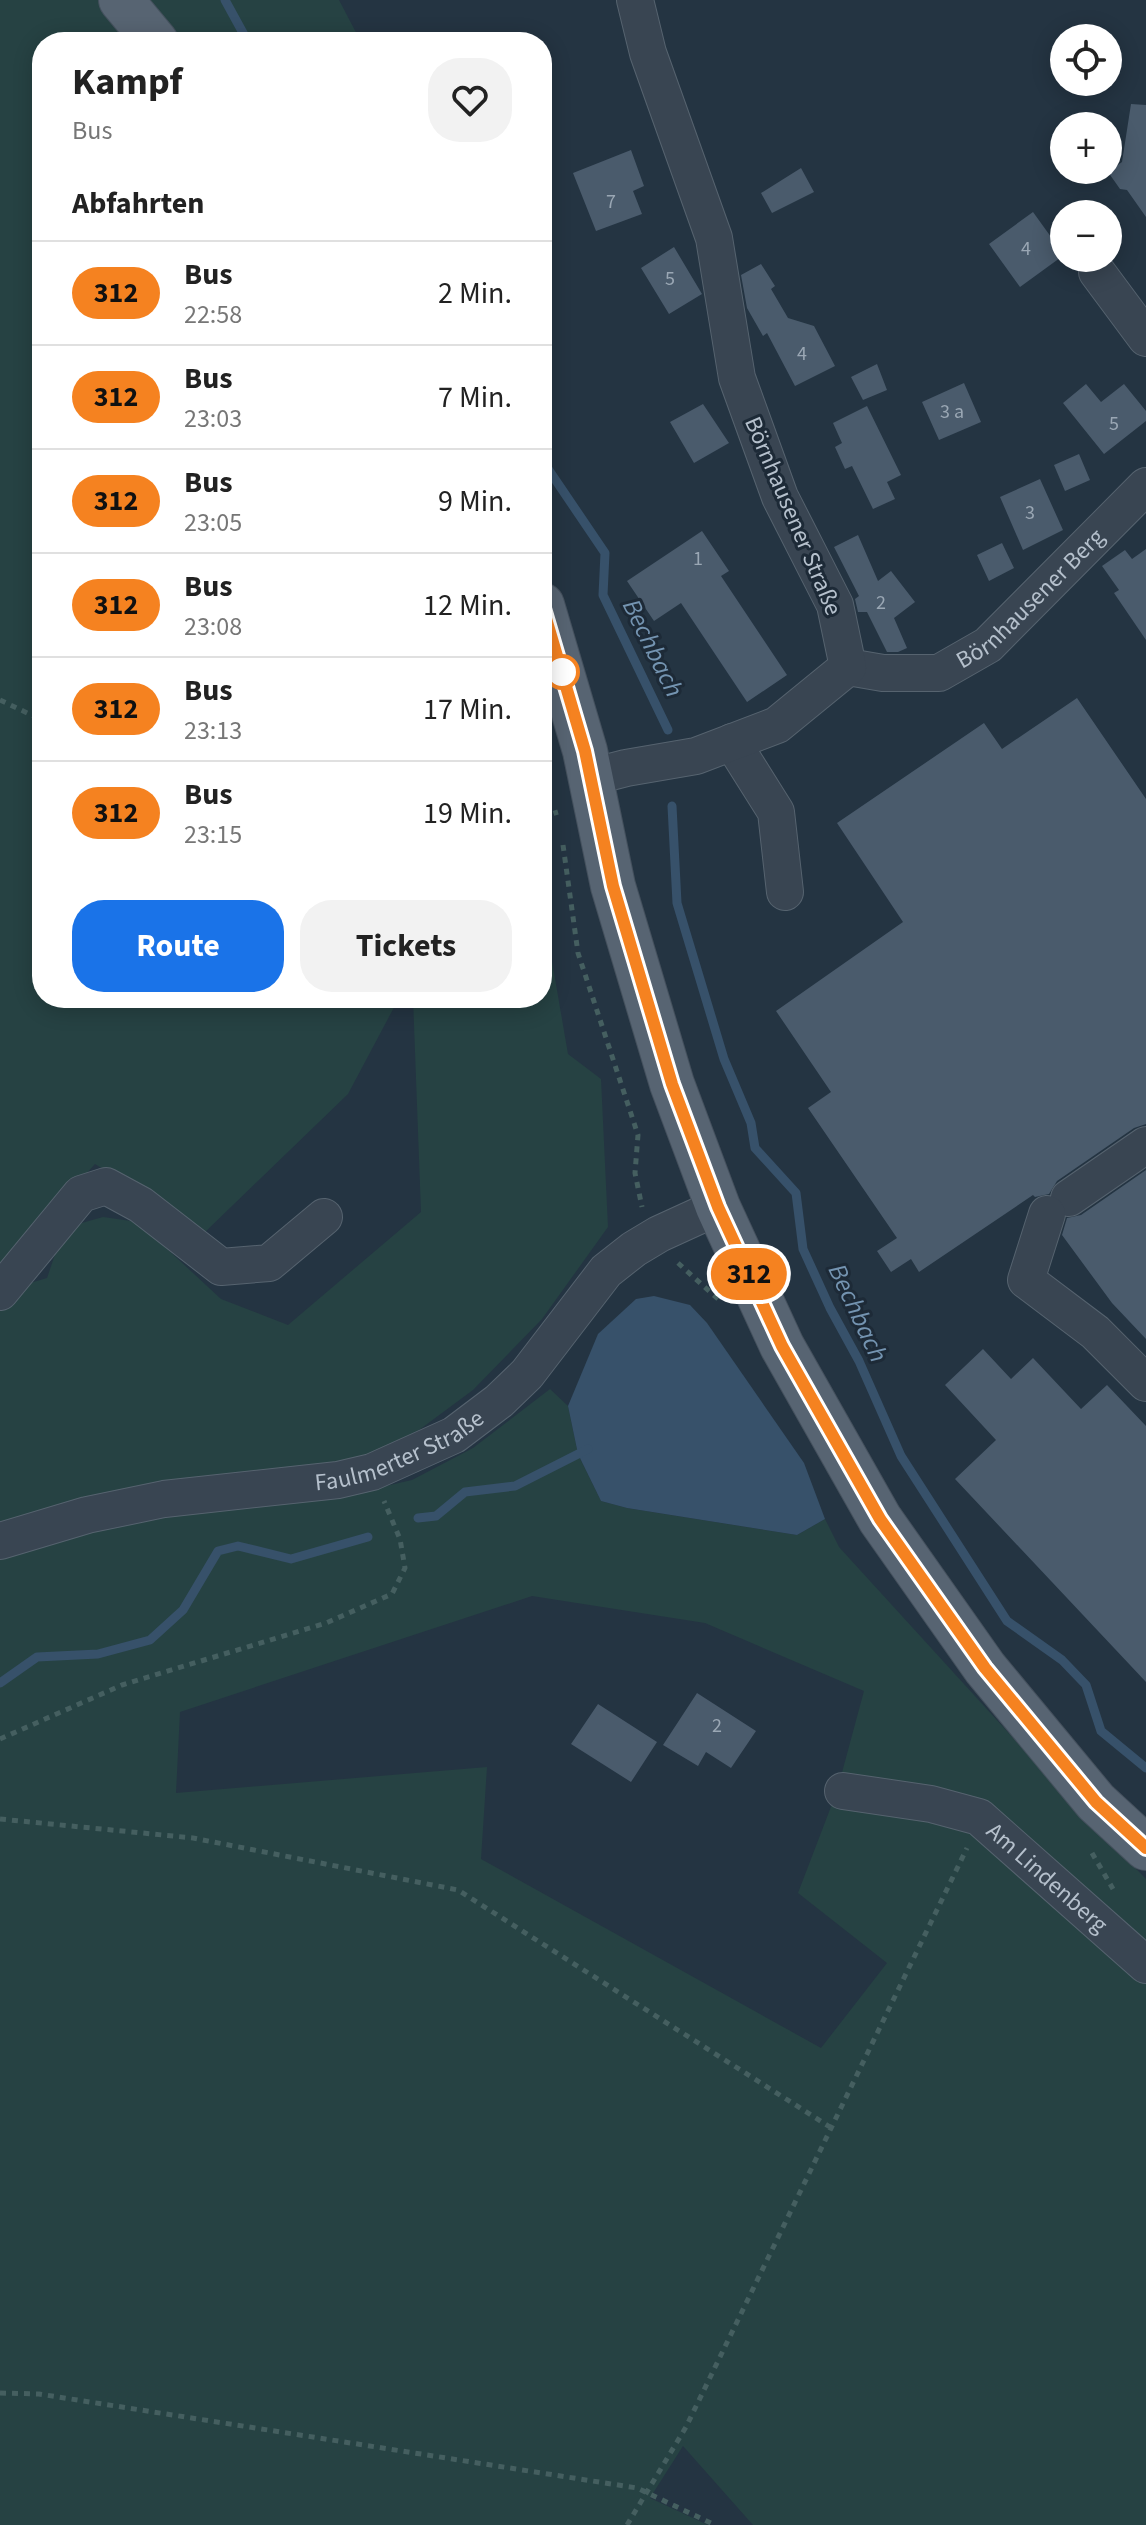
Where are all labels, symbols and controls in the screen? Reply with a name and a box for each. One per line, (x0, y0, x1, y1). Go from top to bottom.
map controls (1050, 24, 1122, 272)
button: locate (1050, 24, 1122, 96)
text: Kampf (72, 55, 182, 109)
button: heart (428, 58, 512, 142)
text: Bus (72, 112, 112, 149)
button: + (1050, 112, 1122, 184)
text: Abfahrten (72, 182, 204, 225)
house number: 7 (606, 188, 616, 216)
button: − (1050, 200, 1122, 272)
house number: 4 (1021, 235, 1031, 263)
text: Bus (184, 253, 232, 296)
house number: 5 (665, 265, 675, 293)
text: 2 Min. (438, 272, 512, 315)
text: 312 (94, 273, 138, 313)
text: 22:58 (184, 296, 242, 333)
house number: 4 (797, 340, 807, 368)
text: Bus (184, 357, 232, 400)
text: 7 Min. (438, 376, 512, 419)
text: 312 (94, 377, 138, 417)
house number: 3 a (940, 398, 964, 426)
text: 23:03 (184, 400, 242, 437)
house number: 5 (1109, 410, 1119, 438)
street label: Börnhausener Straße (735, 411, 851, 621)
text: Bus (184, 461, 232, 504)
text: 9 Min. (438, 480, 512, 523)
text: 312 (94, 481, 138, 521)
house number: 3 (1025, 499, 1035, 527)
text: 23:05 (184, 504, 242, 541)
street label: Börnhausener Berg (949, 520, 1112, 677)
house number: 1 (693, 545, 703, 573)
text: Bus (184, 565, 232, 608)
text: 12 Min. (423, 584, 512, 627)
text: 312 (94, 585, 138, 625)
house number: 2 (876, 589, 886, 617)
water label: Bechbach (613, 593, 693, 703)
text: 23:08 (184, 608, 242, 645)
unlabelled marker (545, 655, 579, 689)
text: Bus (184, 669, 232, 712)
text: 17 Min. (423, 688, 512, 731)
text: 312 (94, 689, 138, 729)
text: 23:13 (184, 712, 242, 749)
text: Bus (184, 773, 232, 816)
text: 19 Min. (423, 792, 512, 835)
text: 312 (94, 793, 138, 833)
text: 23:15 (184, 816, 242, 853)
button: Route (72, 900, 284, 992)
button: Tickets (300, 900, 512, 992)
line badge: 312 (703, 1248, 795, 1300)
text: 312 (727, 1254, 771, 1294)
water label: Bechbach (819, 1258, 897, 1368)
street label: Faulmerter Straße (313, 1401, 491, 1500)
house number: 2 (712, 1712, 722, 1740)
street label: Am Lindenberg (979, 1814, 1116, 1941)

